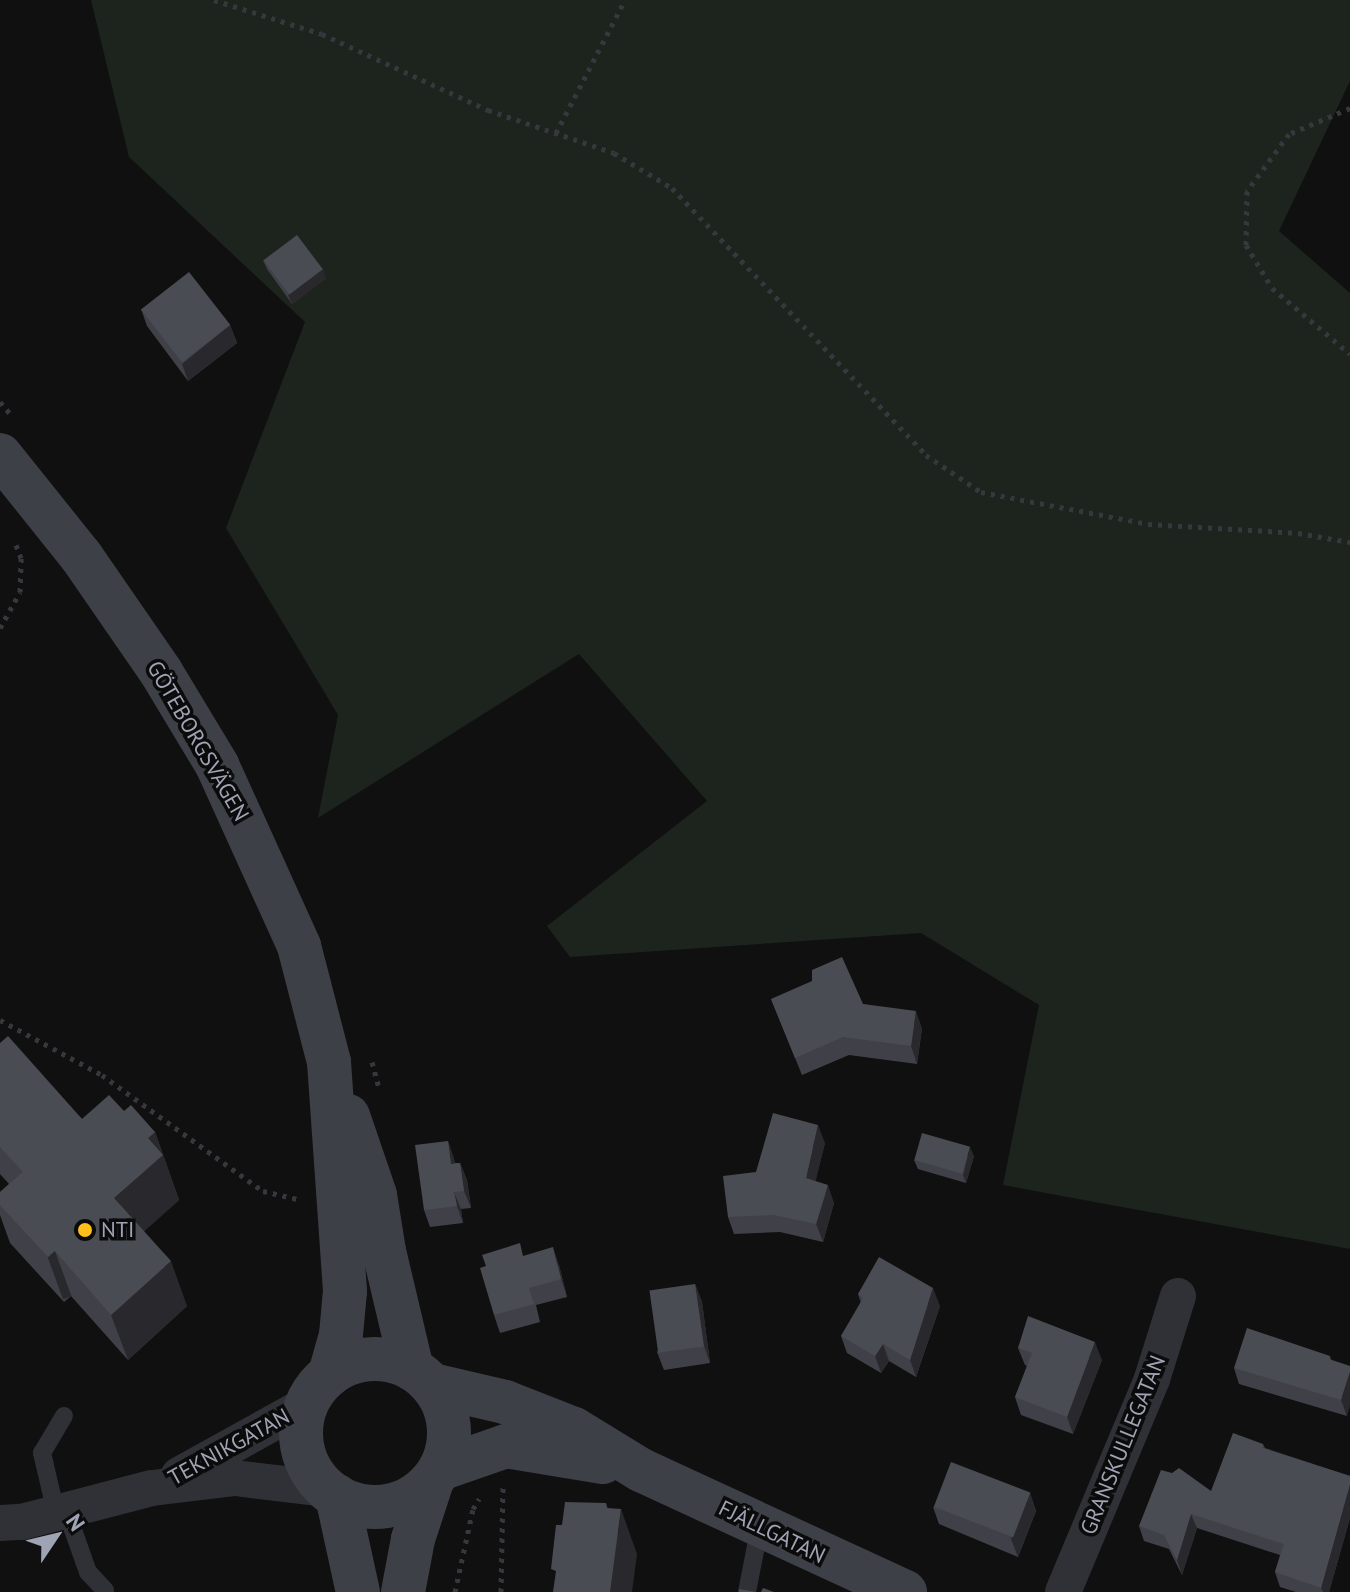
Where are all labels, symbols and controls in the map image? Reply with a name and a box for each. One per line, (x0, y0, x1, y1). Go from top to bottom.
street label: GÖTEBORGSVÄGEN (141, 656, 255, 826)
place label: NTI (101, 1217, 134, 1243)
marker: NTI (76, 1221, 94, 1239)
street label: GRANSKULLEGATAN (1075, 1352, 1171, 1538)
street label: TEKNIKGATAN (164, 1403, 294, 1491)
street label: FJÄLLGATAN (714, 1495, 830, 1569)
north arrow (16, 1496, 96, 1576)
text: N (60, 1508, 91, 1536)

